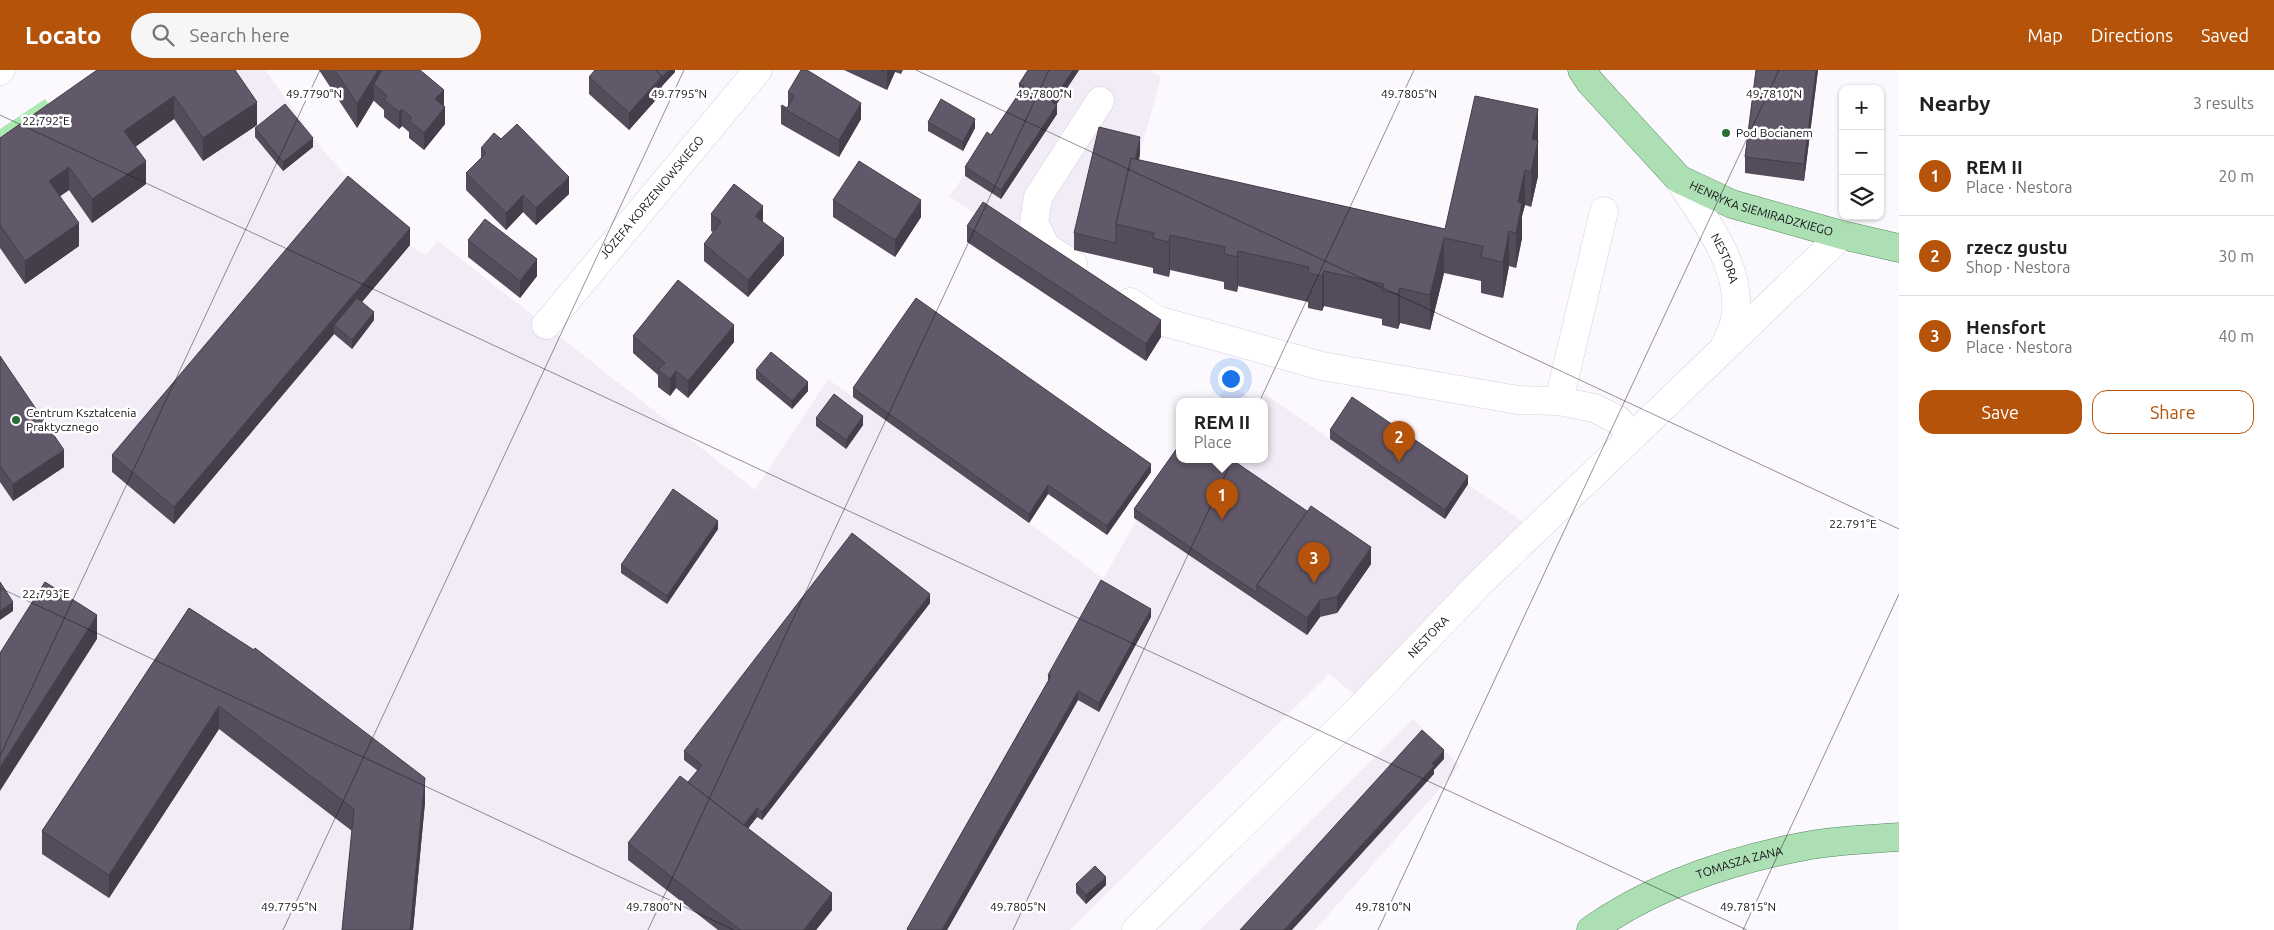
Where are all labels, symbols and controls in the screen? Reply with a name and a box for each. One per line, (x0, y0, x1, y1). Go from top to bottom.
search box (131, 13, 481, 58)
icon: search (149, 21, 177, 49)
text: Locato (25, 22, 101, 49)
text: Search here (189, 24, 290, 46)
text: Map (2027, 25, 2063, 45)
text: Directions (2091, 25, 2173, 45)
text: Saved (2201, 25, 2249, 45)
map controls (1839, 85, 1884, 220)
button: + (1839, 85, 1884, 130)
text: 49.7790°N (286, 87, 342, 100)
text: 49.7795°N (651, 87, 707, 100)
text: 49.7800°N (1016, 87, 1072, 100)
text: 49.7805°N (1381, 87, 1437, 100)
text: 49.7810°N (1746, 87, 1802, 100)
text: Nearby (1919, 91, 1990, 115)
text: 3 results (2193, 94, 2254, 112)
text: 22.792°E (22, 114, 70, 127)
place label: Pod Bocianem (1736, 126, 1813, 139)
marker: Pod Bocianem (1720, 127, 1732, 139)
button: − (1839, 130, 1884, 175)
street label: JÓZEFA KORZENIOWSKIEGO (597, 133, 706, 261)
text: REM II (1966, 156, 2023, 178)
text: 1 (1930, 167, 1940, 185)
text: 20 m (2218, 167, 2254, 185)
button: layers (1839, 175, 1884, 220)
street label: HENRYKA SIEMIRADZKIEGO (1688, 178, 1835, 238)
text: Place · Nestora (1966, 178, 2073, 196)
street label: NESTORA (1709, 231, 1741, 285)
text: rzecz gustu (1966, 236, 2068, 258)
text: 2 (1930, 247, 1940, 265)
text: 30 m (2218, 247, 2254, 265)
text: Shop · Nestora (1966, 258, 2071, 276)
text: Hensfort (1966, 316, 2046, 338)
text: 3 (1930, 327, 1940, 345)
text: 40 m (2218, 327, 2254, 345)
text: Place · Nestora (1966, 338, 2073, 356)
your location (1218, 366, 1244, 392)
button: Save (1919, 390, 2082, 434)
button: Share (2092, 390, 2254, 434)
popup (1176, 398, 1268, 463)
place label: Centrum Kształcenia Praktycznego (26, 406, 136, 433)
text: REM II (1194, 411, 1250, 433)
marker: Centrum Kształcenia Praktycznego (10, 414, 22, 426)
pin: 2 (1383, 421, 1415, 462)
text: Place (1194, 433, 1232, 451)
pin: 1 (1206, 479, 1238, 520)
text: 22.791°E (1829, 517, 1877, 530)
pin: 3 (1298, 542, 1330, 583)
text: 22.793°E (22, 587, 70, 600)
street label: NESTORA (1405, 613, 1451, 660)
street label: TOMASZA ZANA (1694, 844, 1784, 881)
text: 49.7795°N (261, 900, 317, 913)
text: 49.7800°N (626, 900, 682, 913)
text: 49.7805°N (990, 900, 1046, 913)
text: 49.7810°N (1355, 900, 1411, 913)
text: 49.7815°N (1720, 900, 1776, 913)

